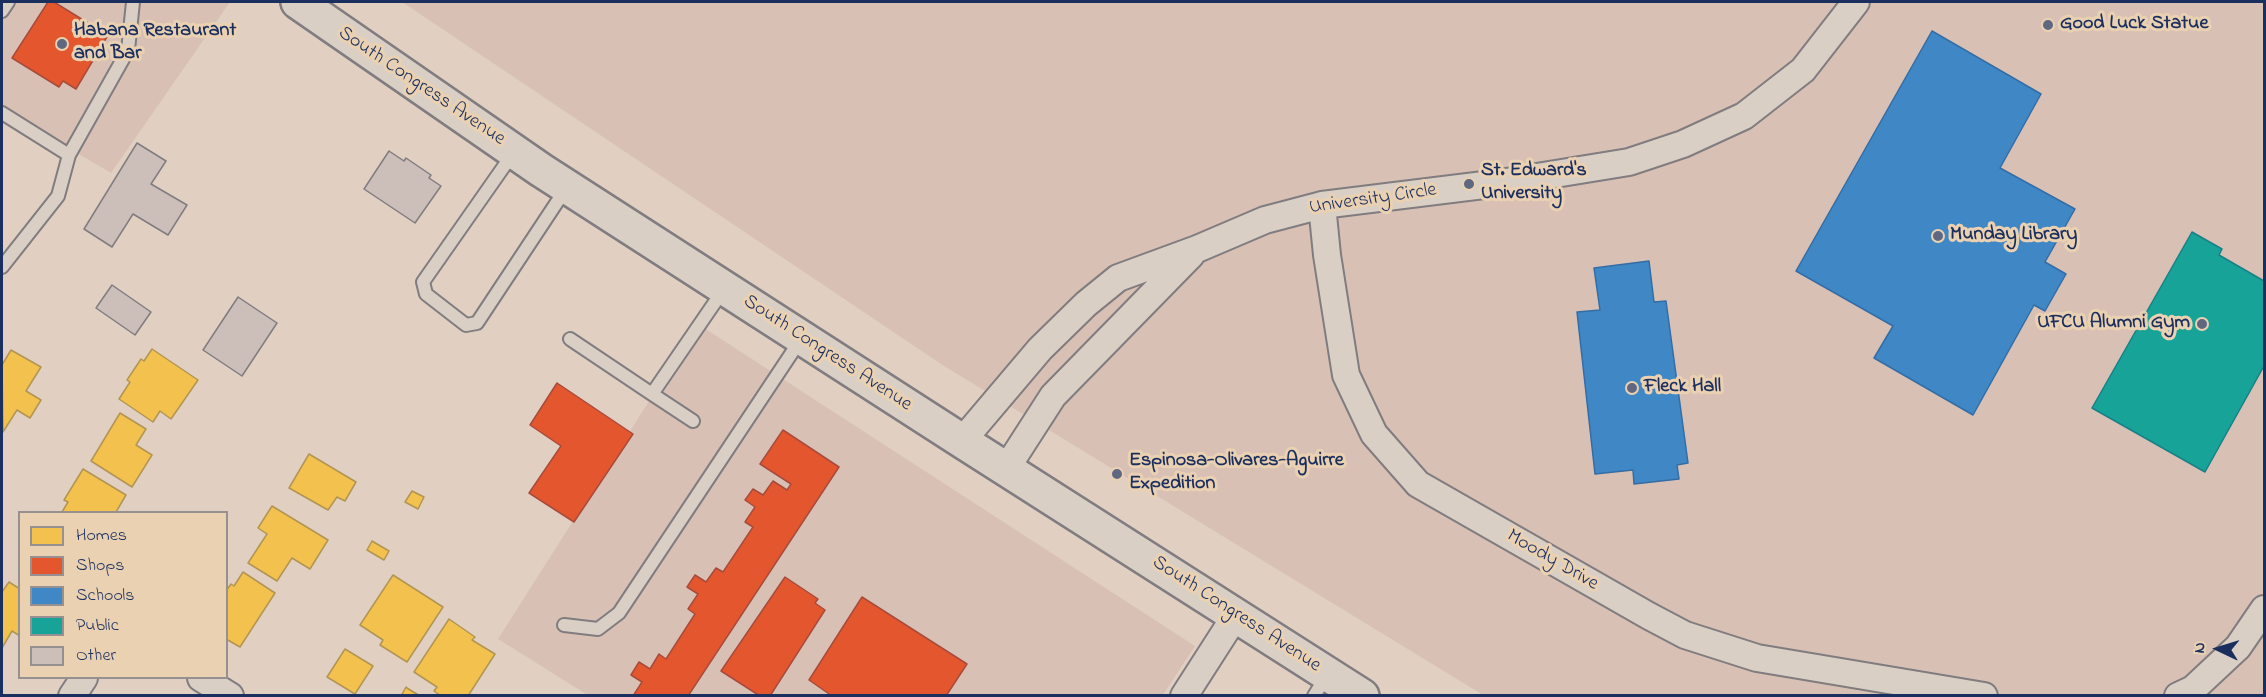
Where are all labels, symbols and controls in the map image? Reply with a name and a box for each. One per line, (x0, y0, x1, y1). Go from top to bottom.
place label: Good Luck Statue (2060, 13, 2208, 37)
marker: Good Luck Statue (2041, 18, 2055, 32)
place label: Habana Restaurant and Bar (74, 20, 236, 67)
street label: South Congress Avenue (333, 22, 509, 152)
marker: Habana Restaurant and Bar (55, 37, 69, 51)
place label: St. Edward's University (1481, 160, 1587, 207)
marker: St. Edward's University (1462, 177, 1476, 191)
street label: University Circle (1308, 179, 1438, 221)
place label: Munday Library (1950, 224, 2077, 248)
marker: Munday Library (1931, 229, 1945, 243)
street label: South Congress Avenue (738, 290, 916, 418)
place label: UFCU Alumni Gym (2037, 312, 2190, 336)
marker: UFCU Alumni Gym (2195, 317, 2209, 331)
place label: Fleck Hall (1644, 376, 1721, 400)
marker: Fleck Hall (1625, 381, 1639, 395)
place label: Espinosa-Olivares-Aguirre Expedition (1129, 450, 1344, 497)
marker: Espinosa-Olivares-Aguirre Expedition (1110, 467, 1124, 481)
legend (18, 511, 228, 679)
text: Homes (76, 523, 127, 549)
street label: Moody Drive (1502, 525, 1602, 597)
street label: South Congress Avenue (1147, 551, 1325, 679)
text: Shops (76, 553, 124, 579)
text: Schools (76, 583, 134, 609)
text: Public (76, 613, 119, 639)
north arrow (2188, 619, 2248, 679)
text: N (2188, 642, 2212, 654)
text: Other (76, 643, 116, 669)

